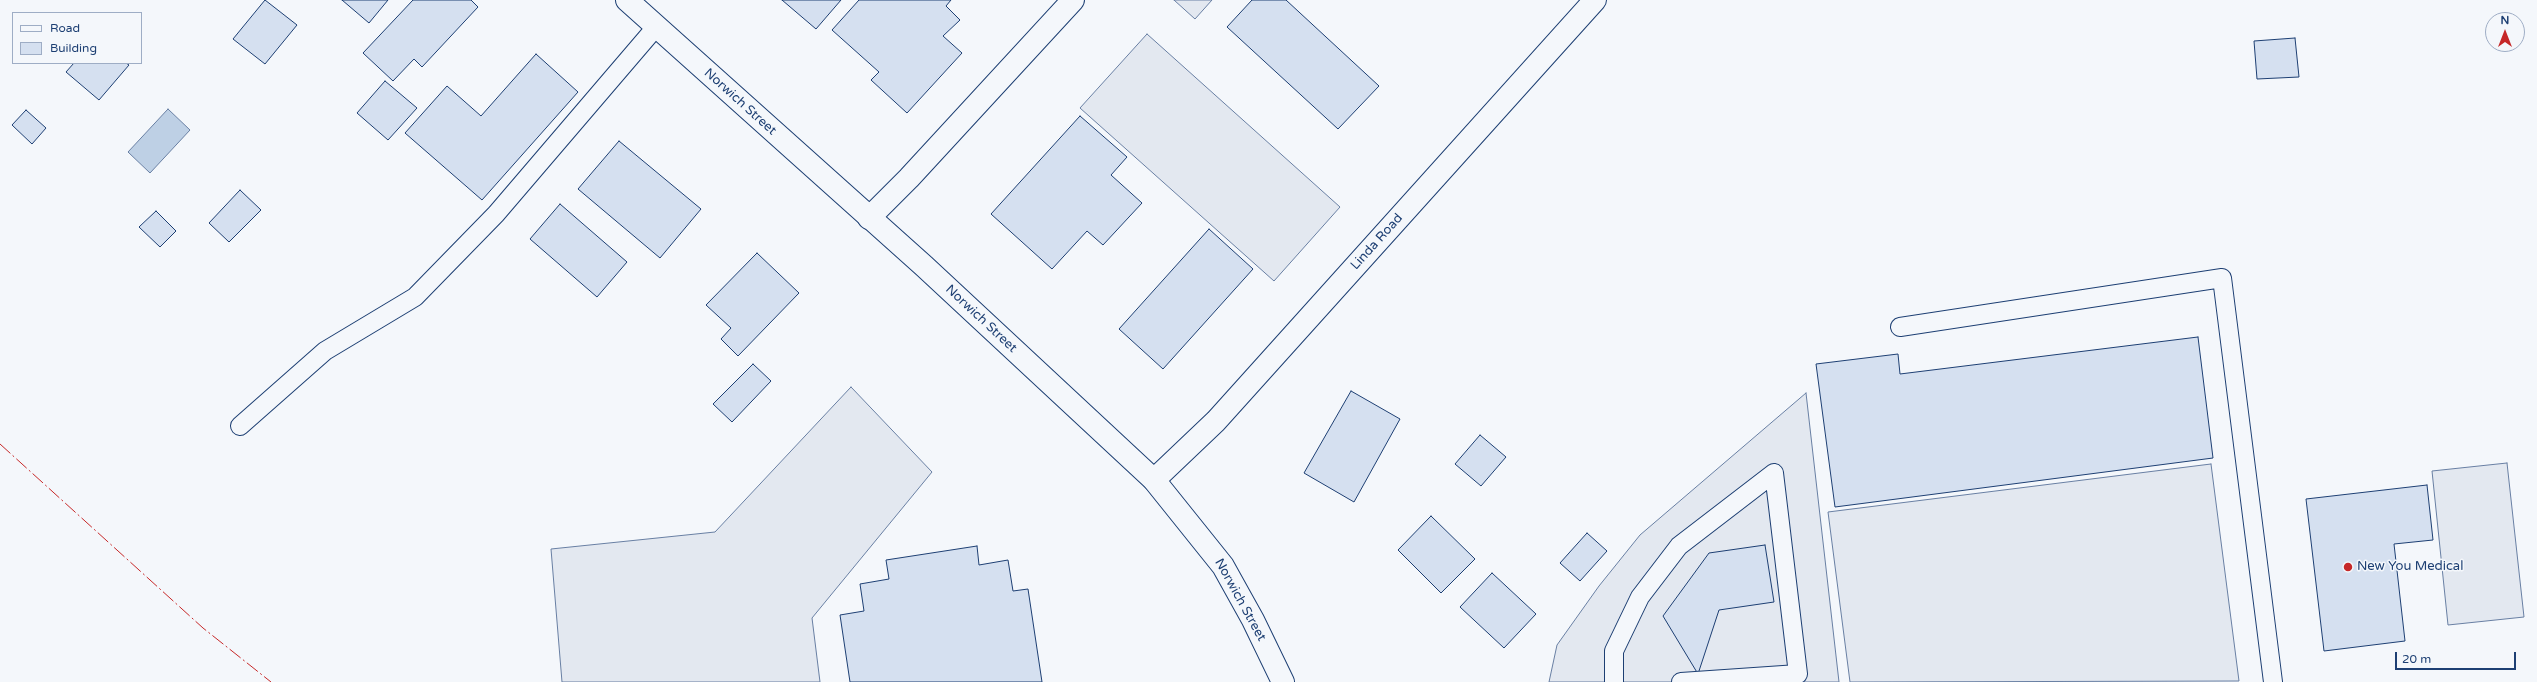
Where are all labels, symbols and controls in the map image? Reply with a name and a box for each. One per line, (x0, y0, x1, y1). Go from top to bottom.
legend (12, 12, 142, 64)
north arrow (2485, 12, 2525, 52)
text: N (2501, 14, 2509, 27)
text: Road (50, 21, 80, 35)
text: Building (50, 41, 97, 55)
street label: Norwich Street (701, 65, 779, 139)
street label: Linda Road (1348, 211, 1406, 273)
street label: Norwich Street (942, 282, 1020, 356)
street label: Norwich Street (1211, 556, 1269, 644)
place label: New You Medical (2357, 559, 2463, 575)
marker: New You Medical (2342, 561, 2354, 573)
scale bar (2397, 644, 2518, 670)
text: 20 m (2402, 652, 2431, 666)

